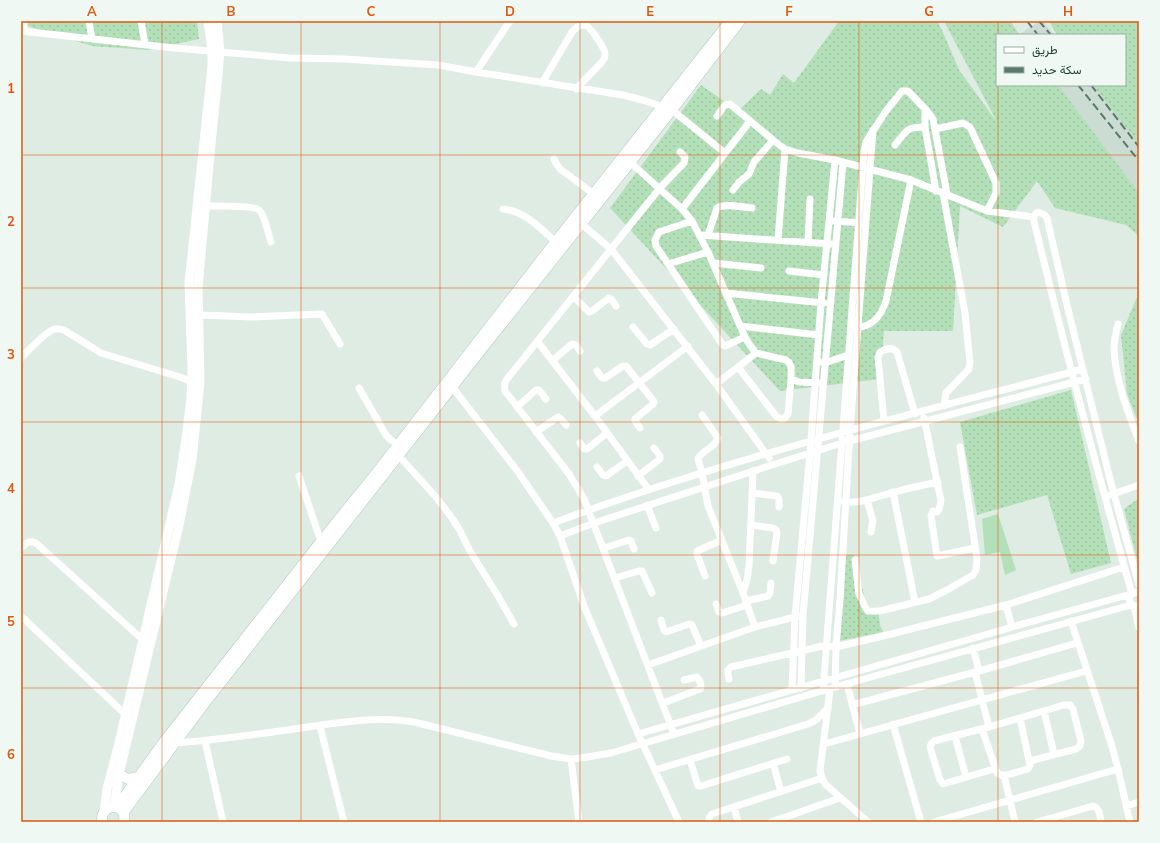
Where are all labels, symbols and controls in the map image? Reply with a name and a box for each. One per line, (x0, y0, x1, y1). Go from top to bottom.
text: A (87, 3, 97, 19)
text: B (227, 3, 236, 19)
text: C (367, 3, 376, 19)
text: D (505, 3, 515, 19)
text: E (646, 3, 654, 19)
text: F (785, 3, 793, 19)
text: G (924, 3, 934, 19)
text: H (1063, 3, 1073, 19)
legend (996, 34, 1126, 86)
text: طريق (1032, 42, 1058, 58)
text: سكة حديد (1032, 62, 1082, 77)
text: 1 (7, 80, 15, 96)
text: 2 (7, 213, 15, 229)
text: 3 (7, 346, 15, 362)
text: 4 (7, 480, 15, 496)
text: 5 (7, 613, 15, 629)
text: 6 (7, 746, 15, 762)

